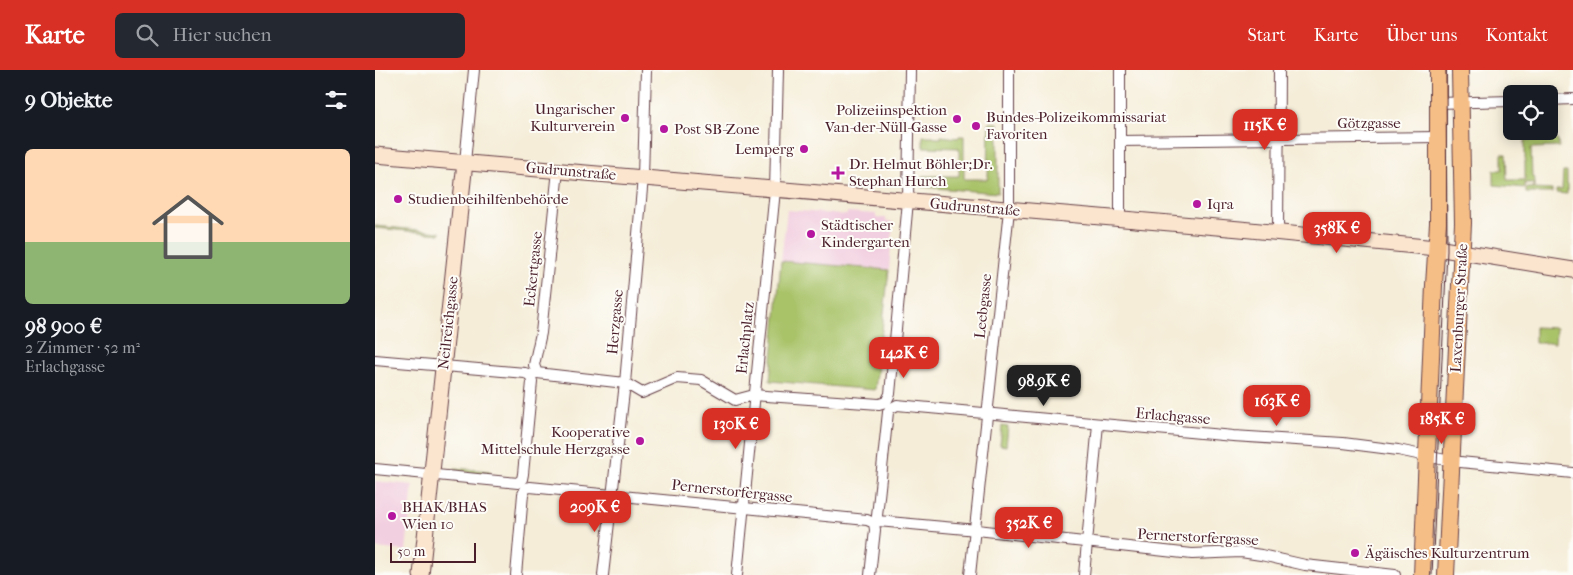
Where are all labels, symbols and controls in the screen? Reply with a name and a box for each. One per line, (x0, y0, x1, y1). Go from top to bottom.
search box (115, 13, 465, 58)
text: Karte (25, 21, 85, 49)
icon: search (133, 21, 161, 49)
text: Hier suchen (173, 24, 272, 46)
text: Start (1247, 25, 1286, 46)
text: Karte (1314, 25, 1358, 46)
text: Über uns (1386, 25, 1457, 46)
text: Kontakt (1485, 25, 1548, 46)
map controls (1503, 85, 1558, 140)
button: locate (1503, 85, 1558, 140)
icon: filters (322, 86, 350, 114)
text: 9 Objekte (25, 88, 112, 112)
place label: Ungarischer Kulturverein (530, 100, 616, 135)
place label: Polizeiinspektion Van-der-Nüll-Gasse (824, 101, 948, 136)
place label: Bundes-Polizeikommissariat Favoriten (986, 108, 1167, 143)
pin: 115K € (1224, 108, 1306, 151)
marker: Ungarischer Kulturverein (619, 112, 631, 124)
marker: Polizeiinspektion Van-der-Nüll-Gasse (951, 113, 963, 125)
street label: Götzgasse (1337, 114, 1401, 132)
text: 115K € (1244, 115, 1286, 134)
place label: Post SB-Zone (674, 120, 760, 138)
marker: Bundes-Polizeikommissariat Favoriten (970, 120, 982, 132)
marker: Post SB-Zone (658, 123, 670, 135)
place label: Lemperg (735, 140, 795, 158)
marker: Lemperg (798, 143, 810, 155)
place label: Dr. Helmut Böhler;Dr. Stephan Hurch (849, 155, 993, 190)
street label: Gudrunstraße (525, 158, 618, 184)
marker: Dr. Helmut Böhler;Dr. Stephan Hurch (831, 166, 845, 180)
icon: home (143, 182, 233, 272)
place label: Studienbeihilfenbehörde (408, 190, 569, 208)
marker: Studienbeihilfenbehörde (392, 193, 404, 205)
street label: Gudrunstraße (929, 194, 1022, 220)
place label: Iqra (1207, 195, 1235, 213)
marker: Iqra (1191, 198, 1203, 210)
pin: 358K € (1296, 212, 1378, 254)
place label: Städtischer Kindergarten (821, 216, 910, 251)
text: 358K € (1314, 218, 1360, 237)
marker: Städtischer Kindergarten (805, 228, 817, 240)
street label: Eckertgasse (520, 230, 546, 308)
street label: Laxenburger Straße (1447, 242, 1471, 373)
street label: Leebgasse (971, 272, 995, 339)
street label: Neilreichgasse (434, 275, 462, 370)
street label: Herzgasse (603, 288, 627, 355)
street label: Erlachplatz (732, 301, 758, 375)
text: 98 900 € (25, 314, 102, 338)
pin: 142K € (863, 336, 945, 379)
text: 2 Zimmer · 52 m² (25, 338, 140, 357)
text: 142K € (880, 343, 928, 362)
text: Erlachgasse (25, 357, 105, 376)
pin: 98.9K € (998, 364, 1090, 407)
text: 98.9K € (1018, 371, 1070, 390)
pin: 163K € (1236, 384, 1318, 427)
text: 163K € (1254, 391, 1300, 410)
pin: 185K € (1401, 402, 1483, 445)
street label: Erlachgasse (1135, 404, 1212, 428)
pin: 130K € (695, 408, 777, 450)
text: 185K € (1419, 409, 1465, 428)
text: 130K € (713, 414, 759, 433)
place label: Kooperative Mittelschule Herzgasse (481, 423, 631, 458)
marker: Kooperative Mittelschule Herzgasse (634, 435, 646, 447)
street label: Pernerstorfergasse (671, 476, 794, 506)
pin: 209K € (554, 490, 636, 533)
text: 209K € (570, 497, 620, 516)
place label: BHAK/BHAS Wien 10 (401, 498, 487, 533)
pin: 352K € (988, 506, 1070, 549)
marker: BHAK/BHAS Wien 10 (386, 510, 398, 522)
text: 352K € (1006, 513, 1052, 532)
street label: Pernerstorfergasse (1137, 525, 1260, 549)
scale bar (390, 540, 476, 563)
text: 50 m (397, 543, 425, 560)
place label: Ägäisches Kulturzentrum (1364, 544, 1530, 562)
marker: Ägäisches Kulturzentrum (1349, 547, 1361, 559)

